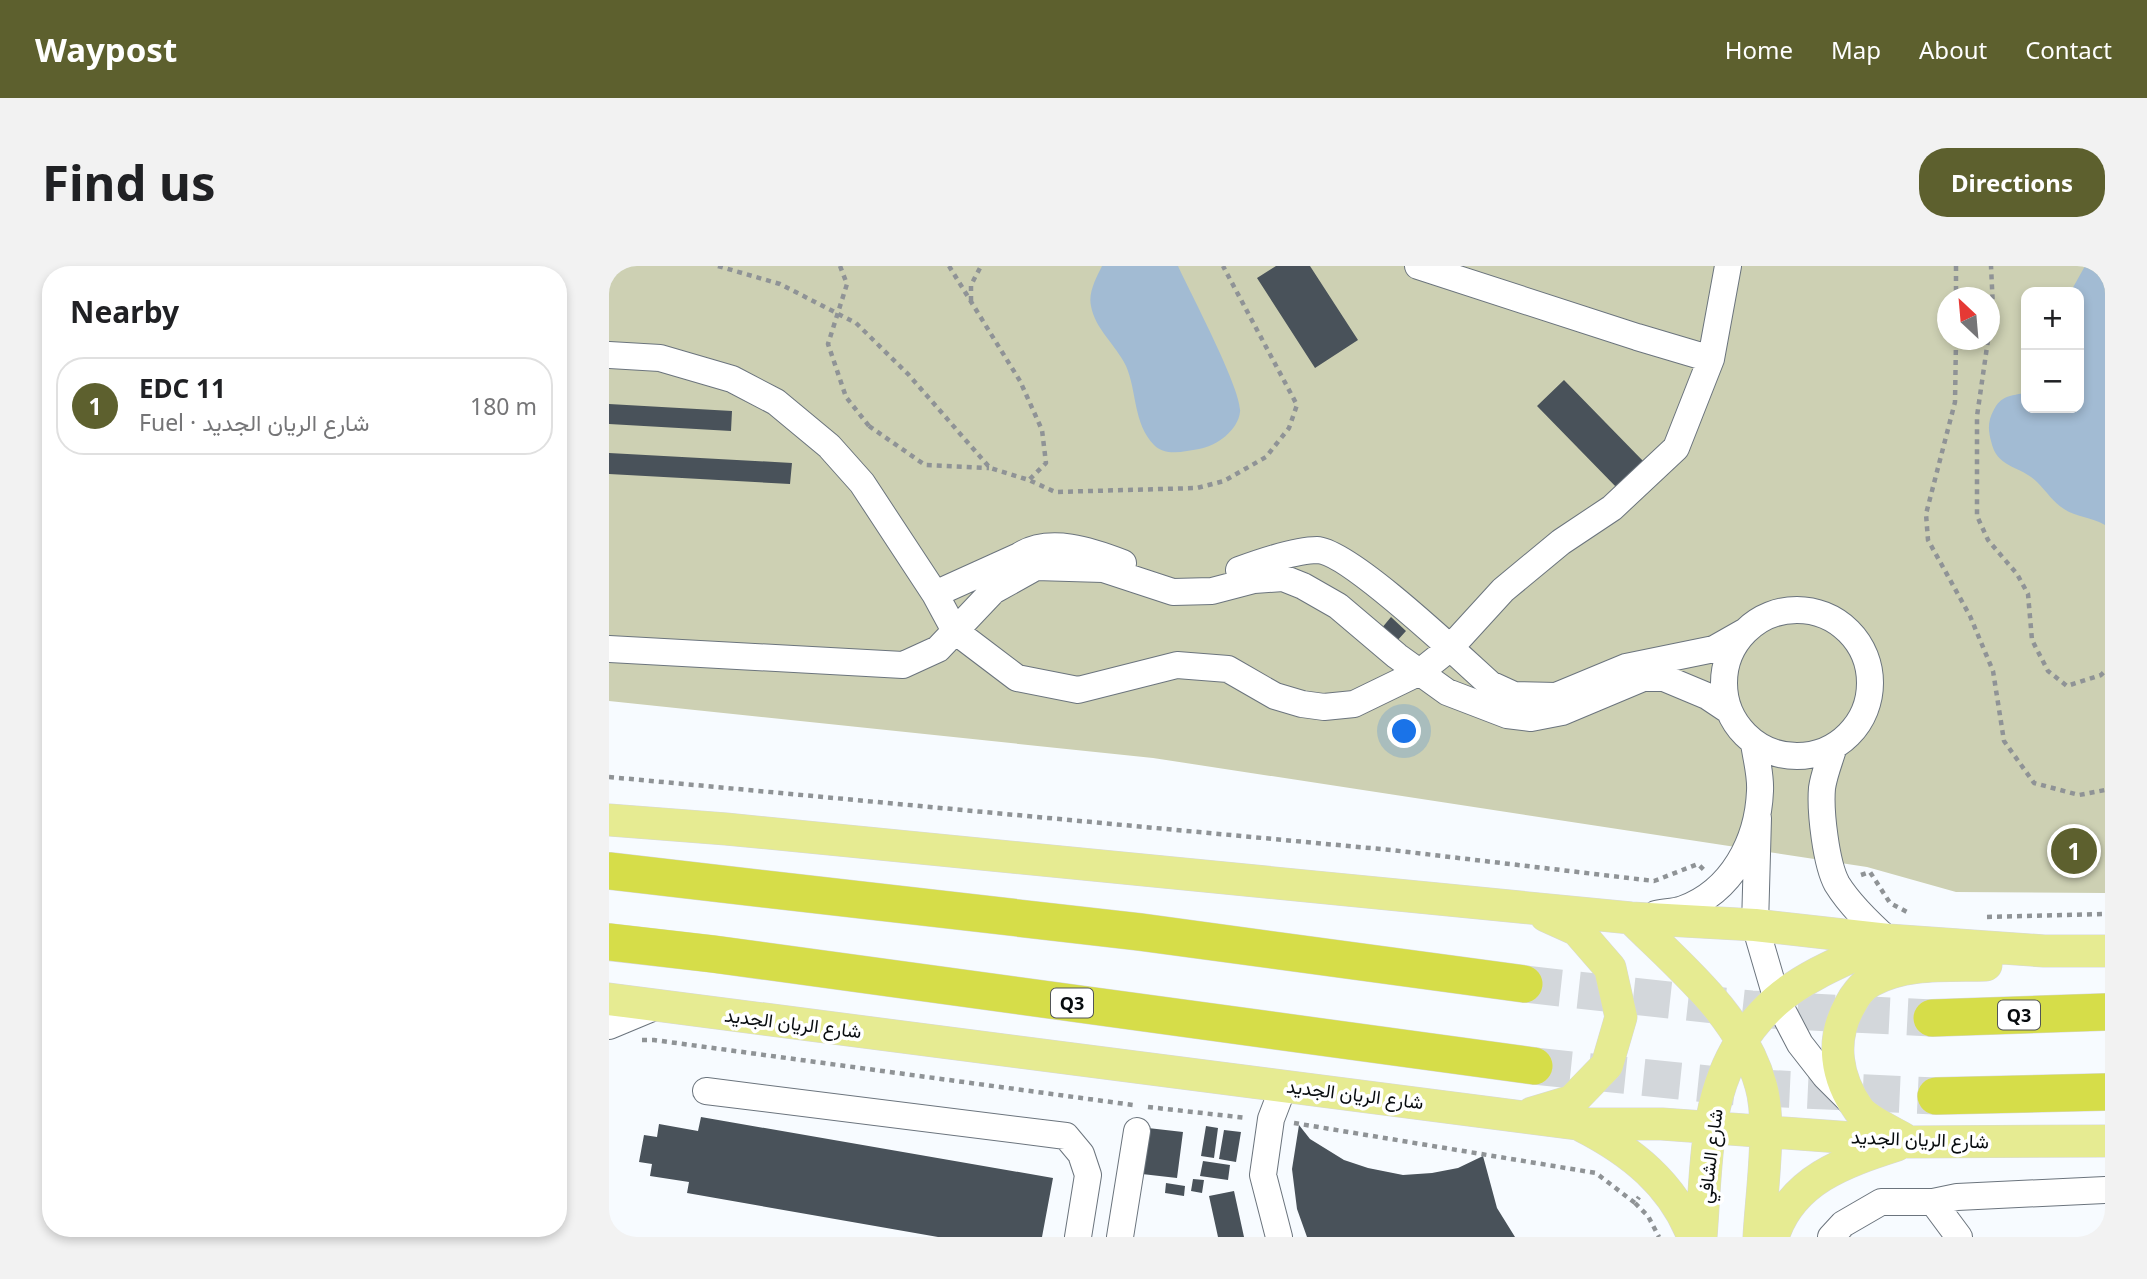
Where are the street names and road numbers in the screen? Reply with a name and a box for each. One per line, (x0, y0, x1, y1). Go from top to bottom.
road number: Q3 (1051, 988, 1093, 1018)
road number: Q3 (1998, 1000, 2040, 1030)
street label: شارع الريان الجديد (723, 1002, 863, 1044)
street label: شارع الريان الجديد (1285, 1073, 1425, 1115)
street label: شارع الشافي (1691, 1107, 1732, 1205)
street label: شارع الريان الجديد (1851, 1124, 1989, 1154)

